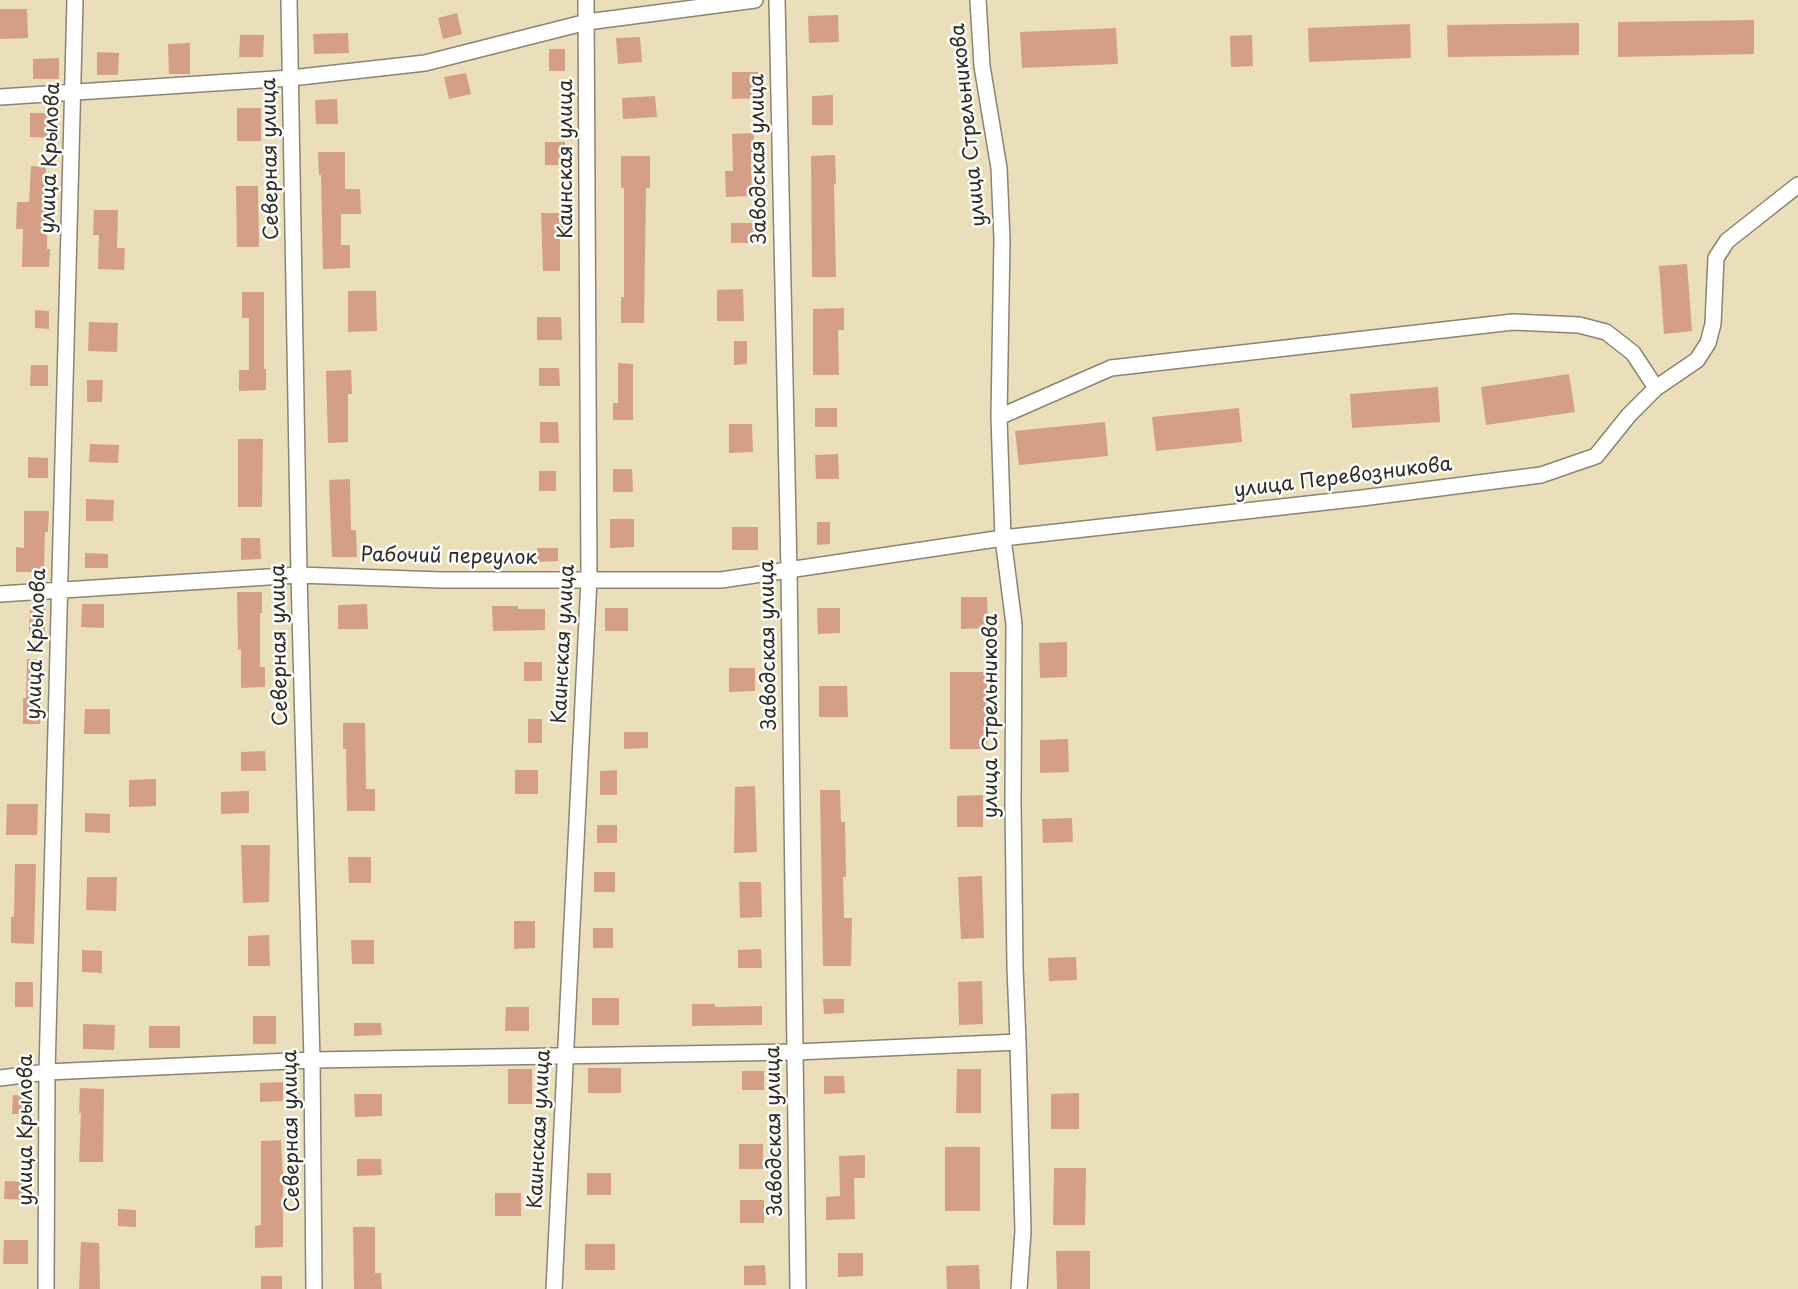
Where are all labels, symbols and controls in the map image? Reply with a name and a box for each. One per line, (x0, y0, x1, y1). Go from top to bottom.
street label: улица Стрельникова (946, 22, 992, 228)
street label: Заводская улица (746, 74, 772, 244)
street label: Северная улица (258, 78, 284, 240)
street label: Каинская улица (554, 79, 578, 239)
street label: улица Крылова (36, 82, 66, 234)
street label: улица Перевозникова (1233, 453, 1453, 503)
street label: Рабочий переулок (360, 543, 538, 571)
street label: Заводская улица (756, 560, 782, 730)
street label: Северная улица (267, 564, 293, 726)
street label: Каинская улица (548, 564, 580, 724)
street label: улица Крылова (22, 568, 52, 720)
street label: улица Стрельникова (979, 614, 1003, 818)
street label: Заводская улица (762, 1046, 788, 1216)
street label: Каинская улица (524, 1049, 556, 1209)
street label: Северная улица (279, 1050, 305, 1212)
street label: улица Крылова (14, 1054, 38, 1206)

